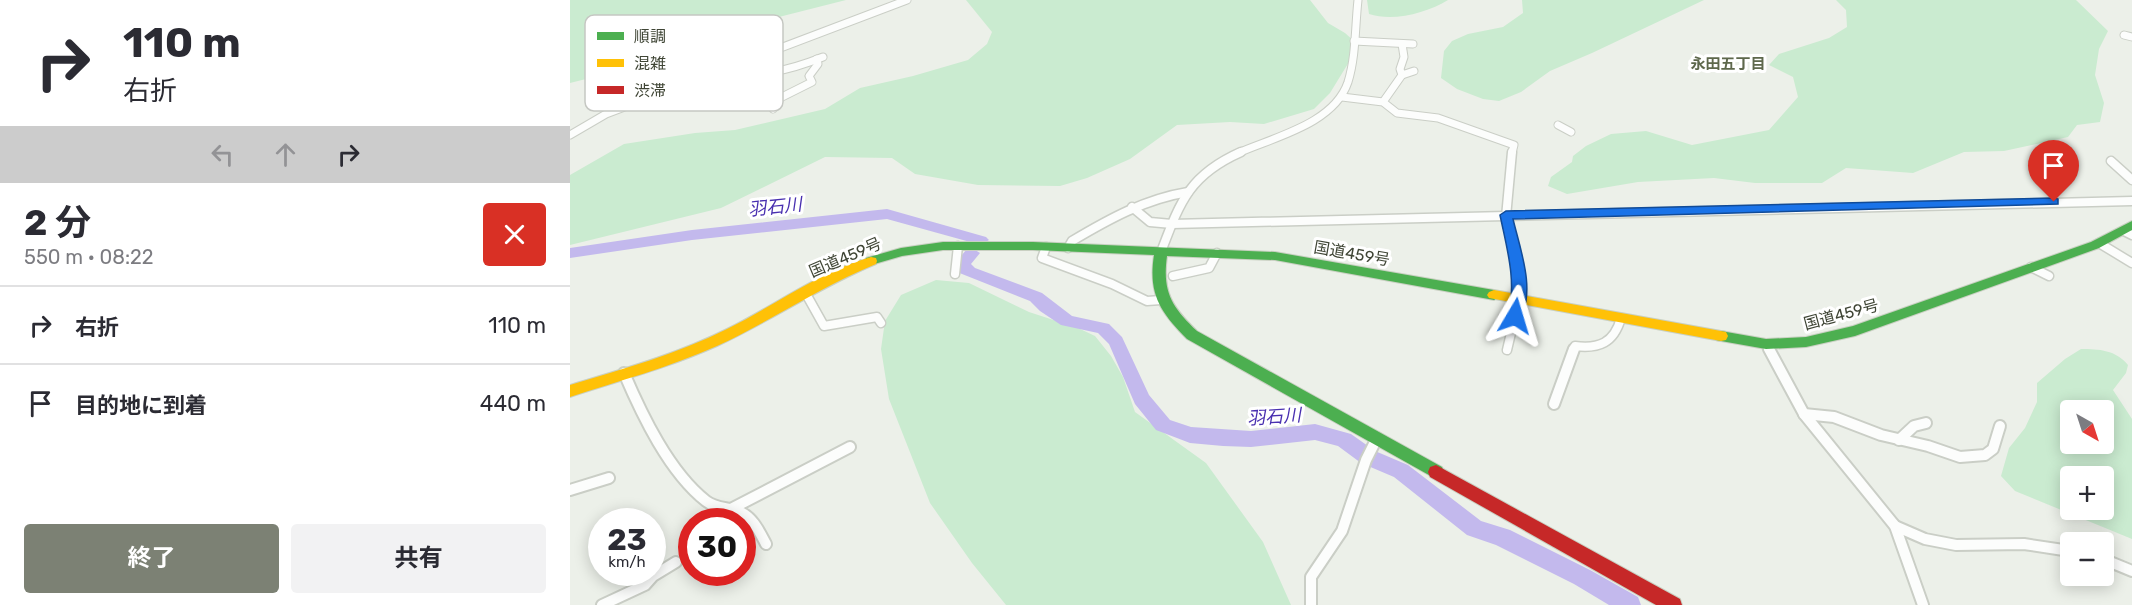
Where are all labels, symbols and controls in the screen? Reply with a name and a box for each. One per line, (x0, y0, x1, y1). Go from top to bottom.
legend (585, 15, 783, 111)
text: 110 m (123, 18, 241, 68)
icon: right (24, 24, 102, 102)
text: 順調 (634, 27, 666, 46)
text: 混雑 (634, 54, 666, 73)
district label: 永田五丁目 (1690, 55, 1766, 73)
text: 右折 (123, 75, 177, 107)
text: 渋滞 (634, 81, 666, 100)
icon: left (206, 138, 239, 171)
icon: ahead (269, 138, 302, 171)
icon: right (332, 138, 365, 171)
pin (2028, 140, 2079, 202)
icon: arrive (2037, 149, 2070, 182)
water label: 羽石川 (747, 193, 805, 221)
text: 2 分 (24, 201, 91, 244)
button: close (483, 203, 546, 266)
street label: 国道459号 (806, 234, 884, 281)
street label: 国道459号 (1312, 237, 1391, 270)
text: 550 m · 08:22 (24, 245, 154, 269)
position arrow (1483, 284, 1547, 348)
street label: 国道459号 (1802, 295, 1881, 334)
icon: right (24, 309, 57, 342)
text: 110 m (488, 312, 546, 339)
text: 右折 (75, 314, 119, 341)
icon: arrive (24, 387, 57, 420)
text: 440 m (480, 390, 546, 417)
text: 目的地に到着 (75, 392, 207, 419)
north arrow (2060, 400, 2114, 454)
map controls (2060, 400, 2114, 586)
water label: 羽石川 (1246, 404, 1304, 430)
button: + (2060, 466, 2114, 520)
speed limit sign: 30 (678, 508, 756, 586)
text: 23 (607, 522, 647, 558)
button: 終了 (24, 524, 279, 593)
button: 共有 (291, 524, 546, 593)
button: − (2060, 532, 2114, 586)
text: km/h (608, 553, 646, 571)

